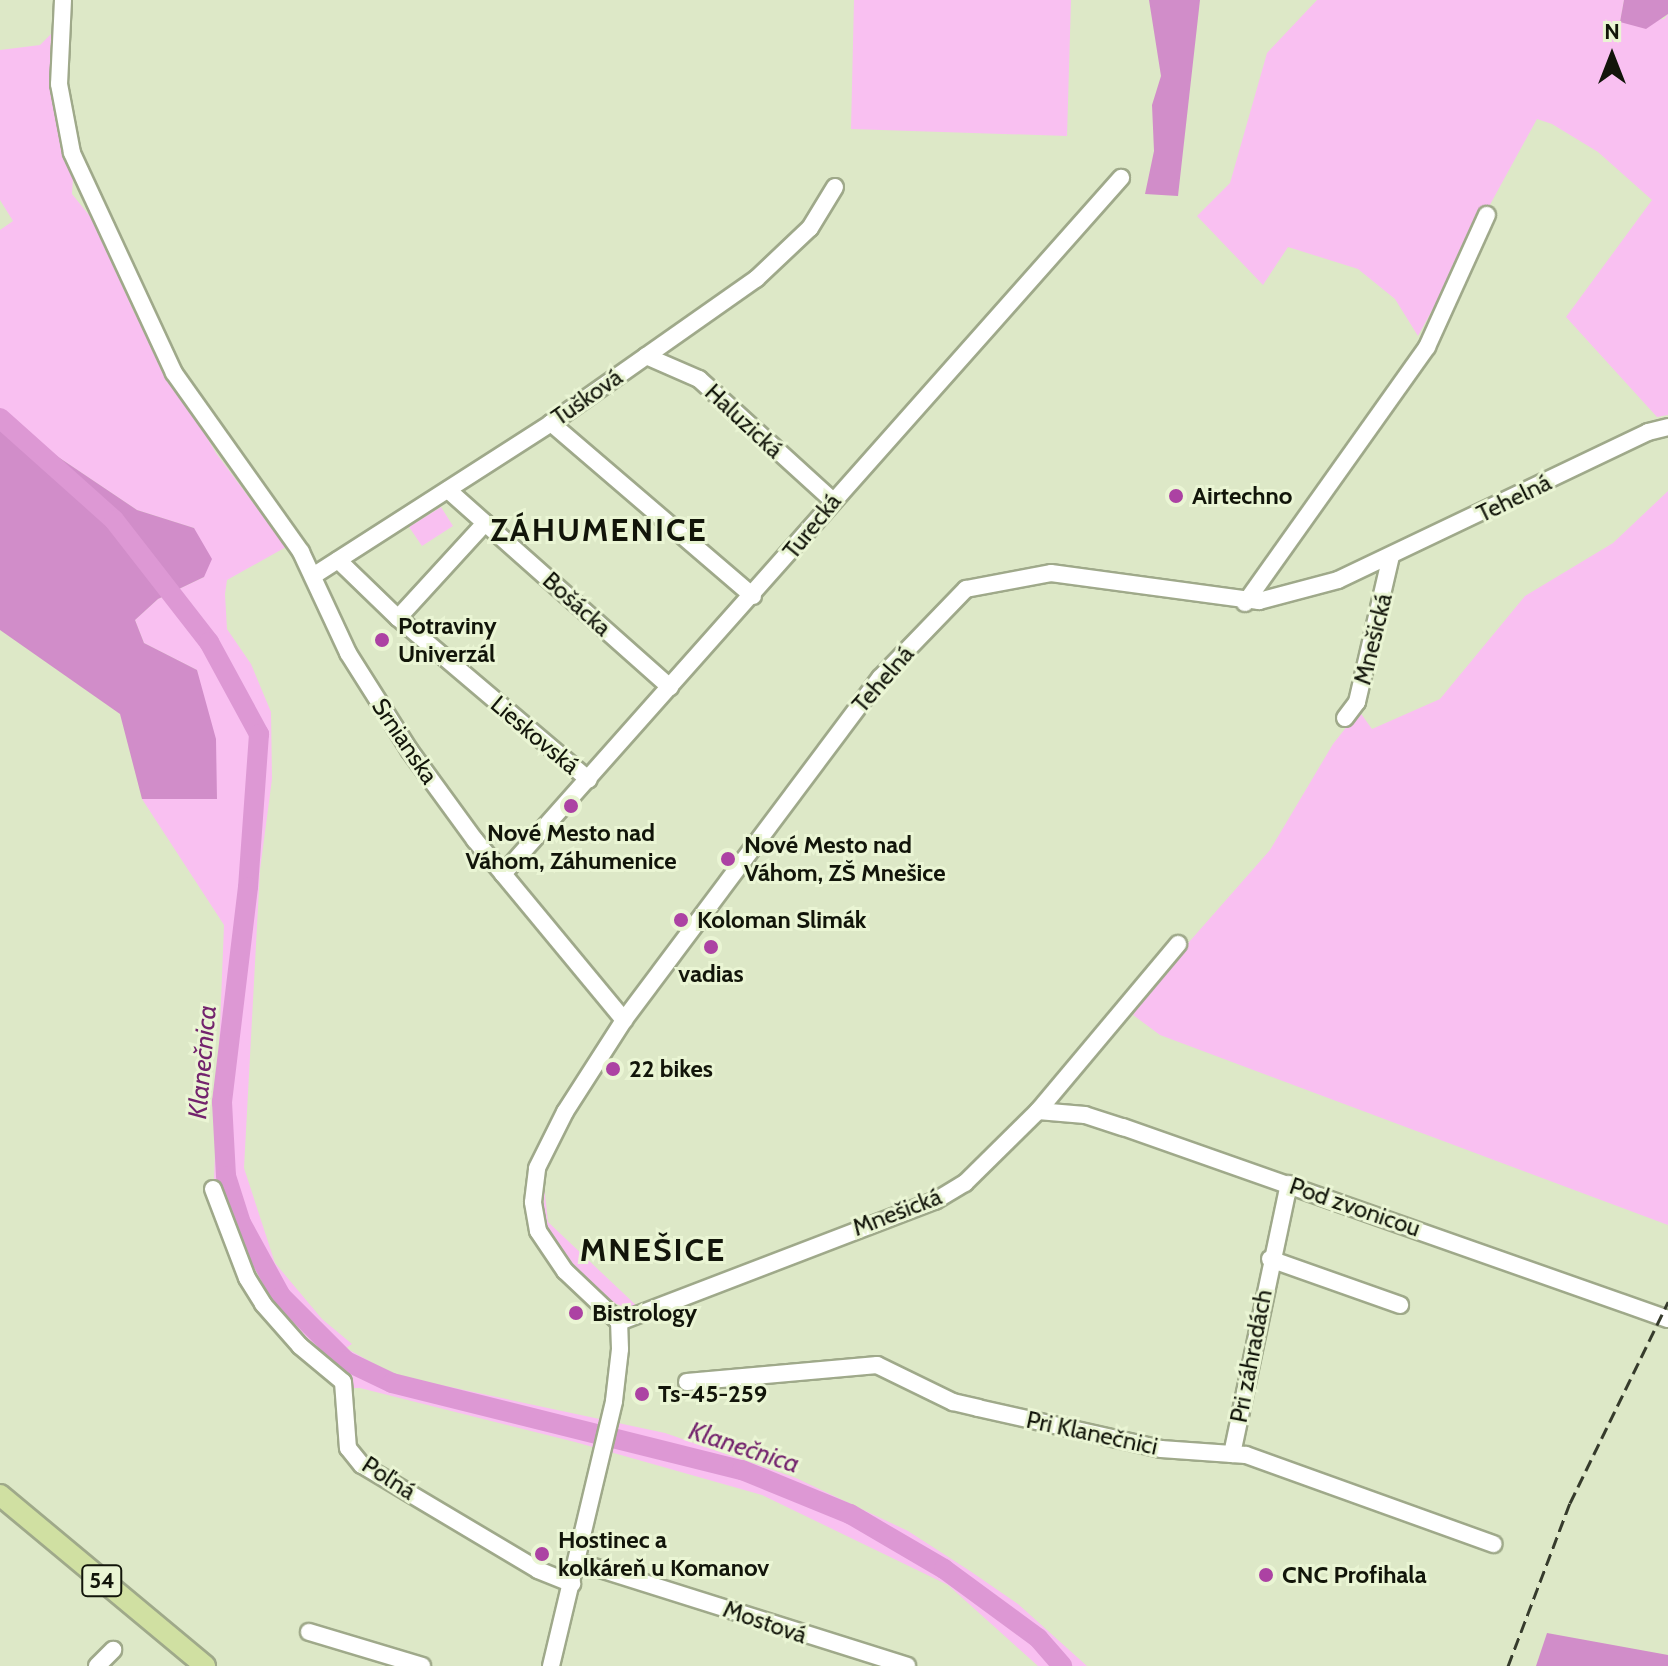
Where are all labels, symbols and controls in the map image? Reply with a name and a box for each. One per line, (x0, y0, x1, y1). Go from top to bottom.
north arrow (1572, 16, 1652, 96)
text: N (1604, 18, 1620, 45)
street label: Tušková (546, 362, 628, 432)
street label: Haluzická (699, 378, 789, 464)
street label: Tehelná (1472, 468, 1556, 528)
place label: Airtechno (1192, 482, 1292, 510)
street label: Turecká (777, 487, 847, 565)
marker: Airtechno (1167, 487, 1185, 505)
district label: ZÁHUMENICE (490, 511, 708, 549)
street label: Bošácka (537, 566, 617, 642)
street label: Mnešická (1348, 590, 1398, 688)
place label: Potraviny Univerzál (398, 612, 497, 668)
marker: Potraviny Univerzál (373, 631, 391, 649)
street label: Tehelná (846, 640, 920, 718)
street label: Lieskovská (485, 690, 585, 780)
street label: Srnianska (366, 693, 444, 789)
marker: Nové Mesto nad Váhom, Záhumenice (562, 797, 580, 815)
place label: Nové Mesto nad Váhom, Záhumenice (465, 819, 677, 875)
place label: Nové Mesto nad Váhom, ZŠ Mnešice (744, 831, 946, 887)
marker: Nové Mesto nad Váhom, ZŠ Mnešice (719, 850, 737, 868)
place label: Koloman Slimák (697, 906, 867, 934)
marker: Koloman Slimák (672, 911, 690, 929)
marker: vadias (702, 938, 720, 956)
place label: vadias (678, 960, 744, 988)
water label: Klanečnica (182, 1004, 224, 1120)
place label: 22 bikes (629, 1055, 713, 1083)
marker: 22 bikes (604, 1060, 622, 1078)
street label: Pod zvonicou (1286, 1171, 1424, 1243)
street label: Mnešická (848, 1182, 946, 1242)
district label: MNEŠICE (580, 1231, 726, 1269)
street label: Pri záhradách (1224, 1287, 1278, 1425)
place label: Bistrology (592, 1299, 697, 1327)
marker: Bistrology (567, 1304, 585, 1322)
place label: Ts-45-259 (658, 1380, 767, 1408)
marker: Ts-45-259 (633, 1385, 651, 1403)
street label: Pri Klanečnici (1024, 1405, 1160, 1461)
water label: Klanečnica (685, 1415, 803, 1481)
street label: Poľná (357, 1450, 421, 1506)
place label: Hostinec a kolkáreň u Komanov (558, 1526, 769, 1582)
marker: Hostinec a kolkáreň u Komanov (533, 1545, 551, 1563)
place label: CNC Profihala (1282, 1561, 1427, 1589)
road number: 54 (80, 1563, 124, 1599)
marker: CNC Profihala (1257, 1566, 1275, 1584)
street label: Mostová (719, 1594, 811, 1650)

